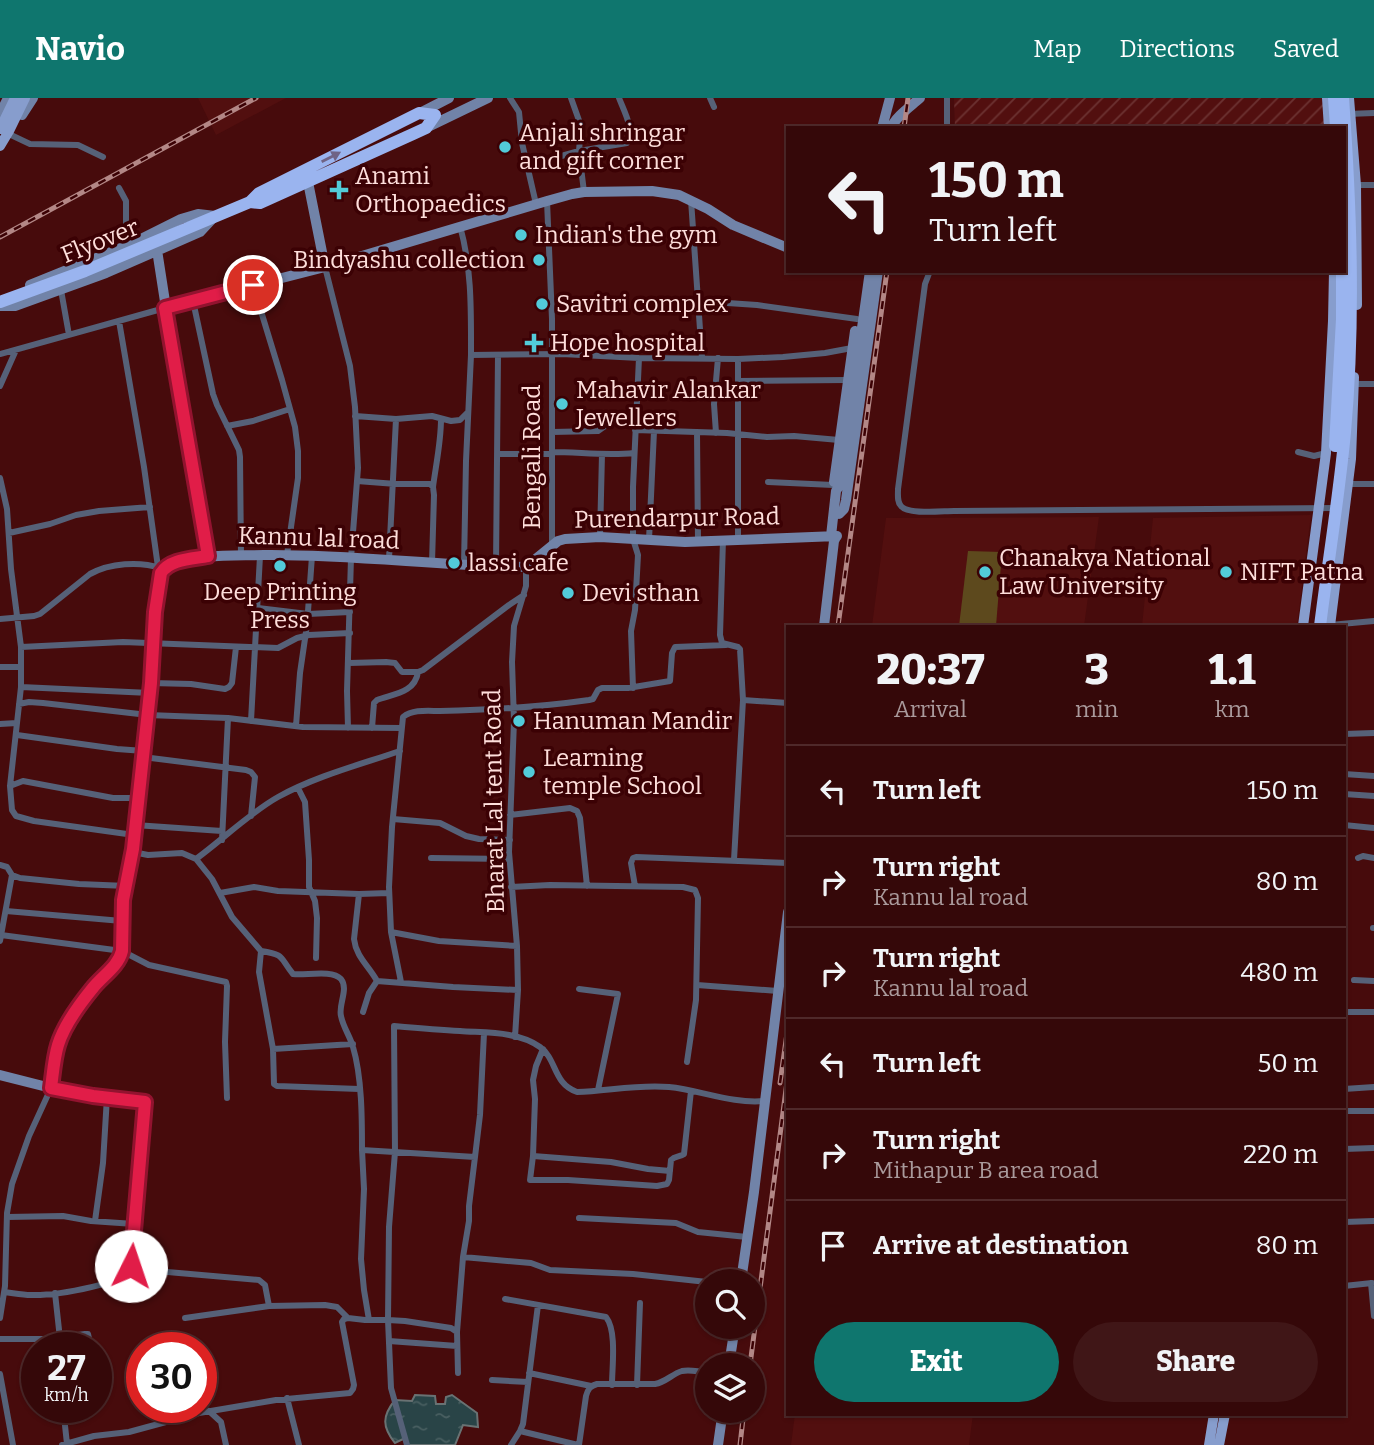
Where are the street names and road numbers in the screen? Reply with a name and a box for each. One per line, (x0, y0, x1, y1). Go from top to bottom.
street label: Flyover (57, 213, 143, 269)
street label: Bengali Road (518, 384, 546, 530)
street label: Purendarpur Road (574, 502, 780, 534)
street label: Kannu lal road (238, 521, 400, 555)
street label: Bharat Lal tent Road (478, 689, 510, 913)

